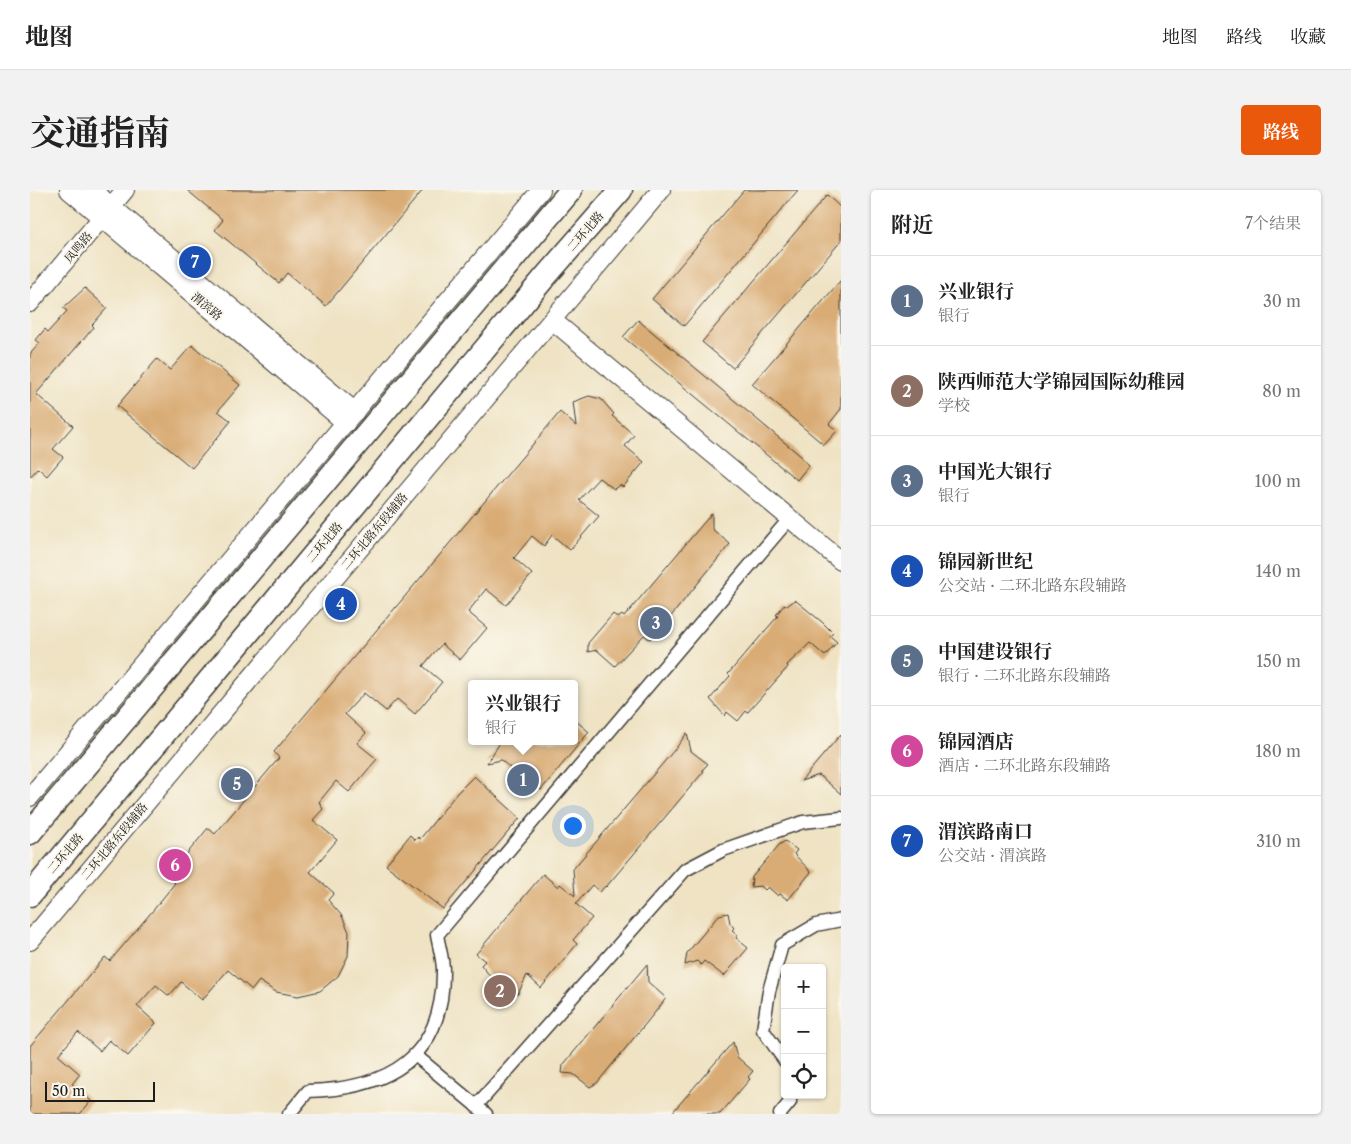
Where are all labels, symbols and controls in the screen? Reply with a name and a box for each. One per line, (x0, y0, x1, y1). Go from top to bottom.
text: 地图 (25, 22, 73, 51)
text: 地图 (1162, 26, 1198, 48)
text: 路线 (1226, 26, 1262, 48)
text: 收藏 (1290, 26, 1326, 48)
button: 路线 (1241, 105, 1321, 155)
text: 交通指南 (30, 111, 170, 154)
street label: 二环北路 (564, 208, 606, 254)
text: 附近 (891, 212, 933, 237)
text: 7个结果 (1245, 213, 1301, 233)
street label: 凤鸣路 (61, 228, 95, 266)
pin: 7 (179, 243, 211, 281)
text: 兴业银行 (938, 280, 1014, 303)
street label: 渭滨路 (188, 289, 226, 323)
text: 1 (903, 291, 911, 311)
text: 30 m (1263, 291, 1301, 311)
text: 银行 (938, 305, 970, 325)
text: 陕西师范大学锦园国际幼稚园 (938, 370, 1185, 393)
text: 2 (902, 381, 912, 401)
text: 80 m (1262, 381, 1301, 401)
text: 学校 (938, 395, 970, 415)
text: 中国光大银行 (938, 460, 1052, 483)
text: 3 (902, 471, 912, 491)
text: 100 m (1255, 471, 1301, 491)
text: 银行 (938, 485, 970, 505)
street label: 二环北路东段辅路 (337, 489, 411, 573)
street label: 二环北路 (303, 519, 345, 565)
text: 锦园新世纪 (938, 550, 1033, 573)
text: 4 (902, 561, 912, 581)
text: 140 m (1256, 561, 1301, 581)
text: 公交站 · 二环北路东段辅路 (938, 575, 1127, 595)
pin: 4 (325, 585, 357, 623)
pin: 3 (640, 604, 672, 642)
text: 中国建设银行 (938, 640, 1052, 663)
text: 5 (903, 651, 911, 671)
text: 150 m (1256, 651, 1301, 671)
text: 银行 · 二环北路东段辅路 (938, 665, 1111, 685)
popup (468, 680, 578, 745)
text: 兴业银行 (485, 692, 561, 715)
text: 银行 (485, 717, 517, 737)
text: 锦园酒店 (938, 730, 1014, 753)
text: 6 (902, 741, 912, 761)
text: 180 m (1255, 741, 1301, 761)
text: 酒店 · 二环北路东段辅路 (938, 755, 1111, 775)
pin: 1 (507, 761, 539, 799)
pin: 5 (221, 765, 253, 803)
street label: 二环北路东段辅路 (77, 799, 151, 883)
your location (560, 813, 586, 839)
text: 渭滨路南口 (938, 820, 1033, 843)
street label: 二环北路 (44, 830, 86, 876)
text: 7 (903, 831, 911, 851)
text: 310 m (1256, 831, 1301, 851)
text: 公交站 · 渭滨路 (938, 845, 1047, 865)
pin: 6 (159, 846, 191, 884)
map controls (781, 964, 826, 1099)
button: + (781, 964, 826, 1009)
pin: 2 (484, 972, 516, 1010)
button: − (781, 1009, 826, 1054)
button: locate (781, 1054, 826, 1099)
scale bar (45, 1079, 155, 1102)
text: 50 m (52, 1082, 85, 1100)

